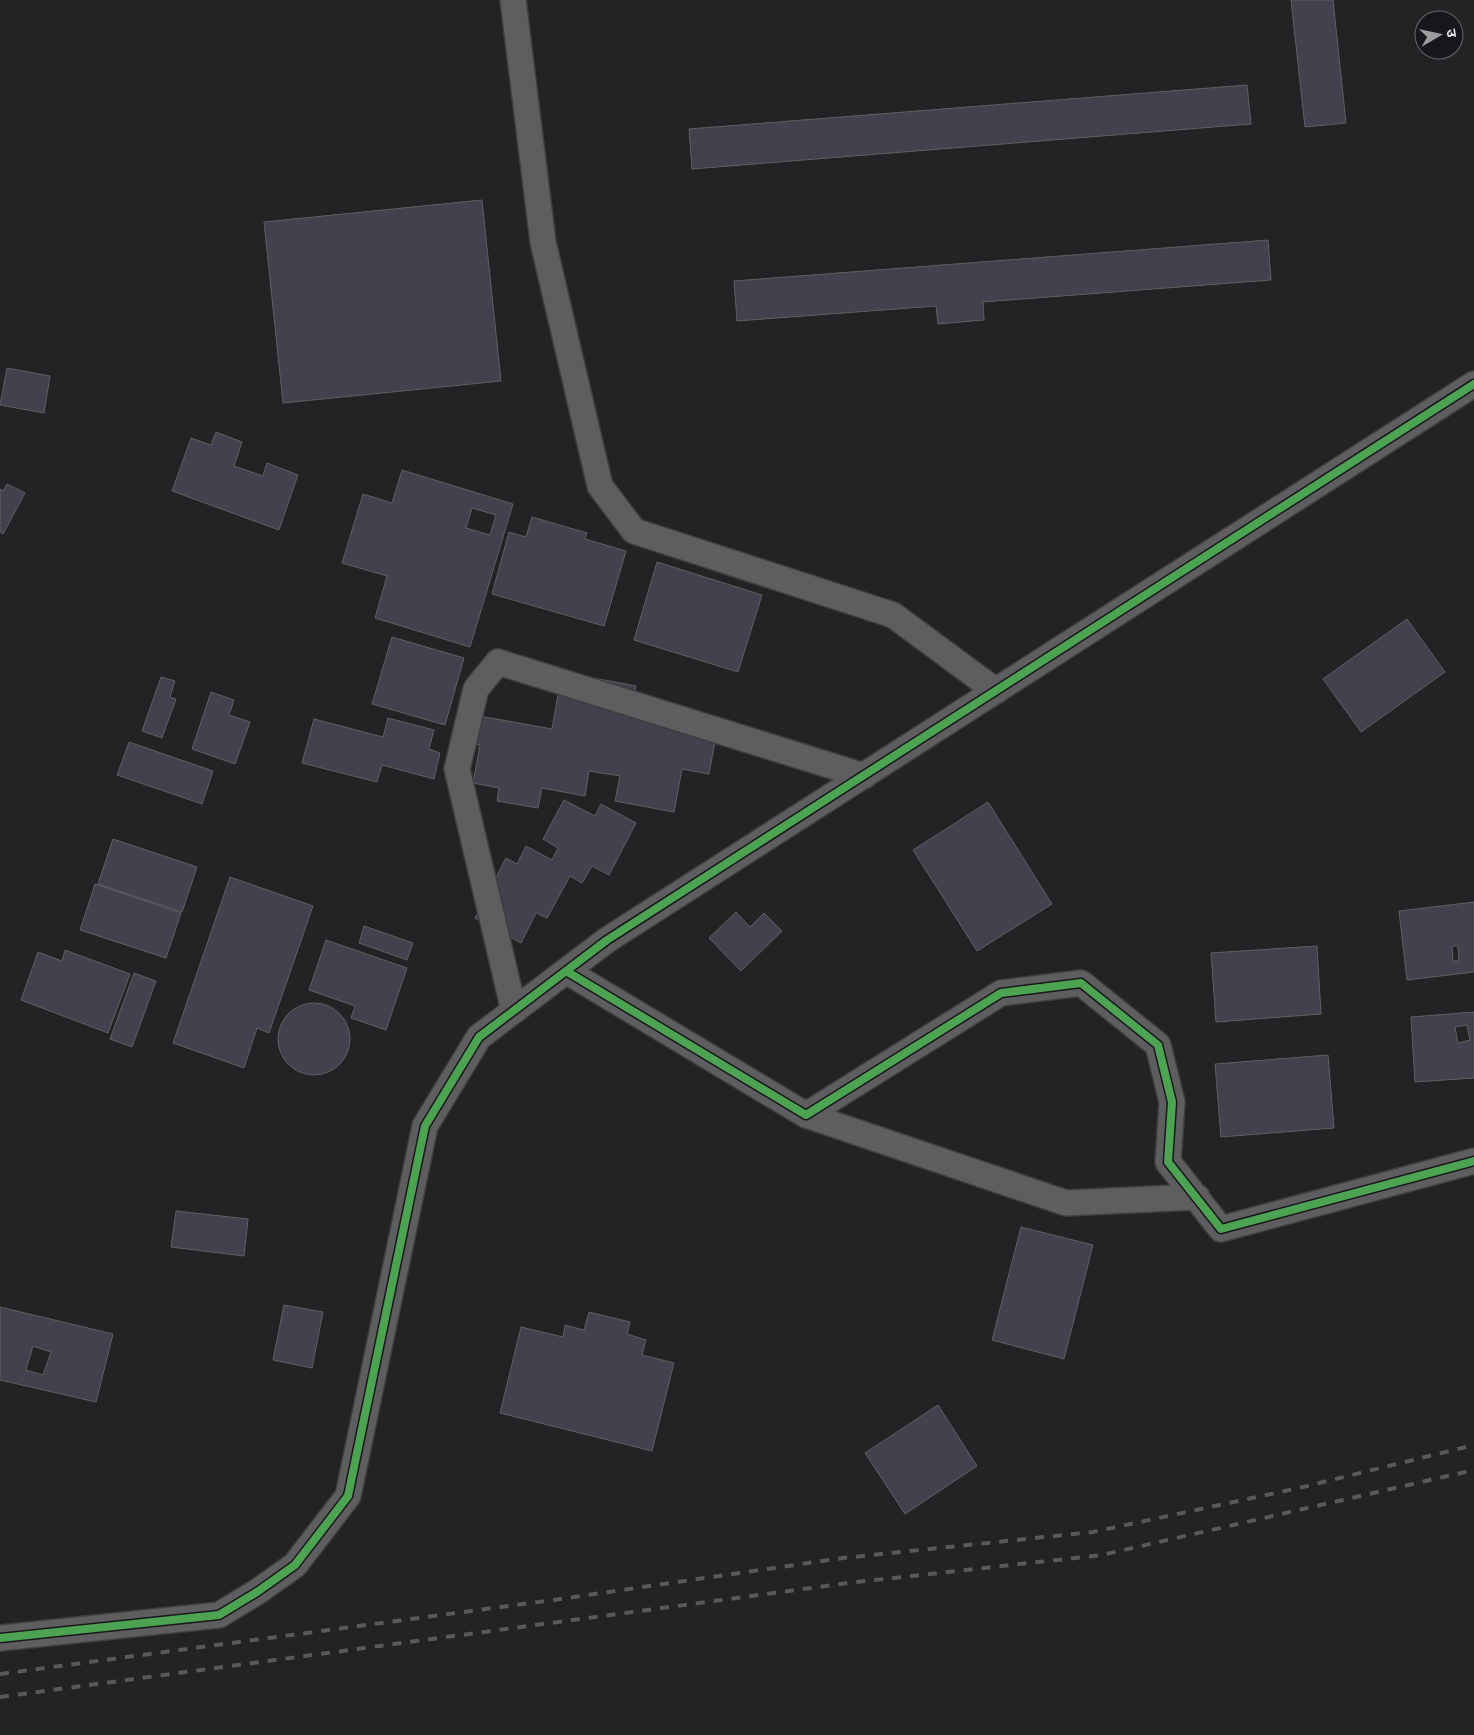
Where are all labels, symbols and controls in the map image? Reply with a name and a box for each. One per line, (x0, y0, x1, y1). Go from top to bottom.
north arrow (1414, 10, 1464, 60)
text: उ (1443, 28, 1461, 39)

